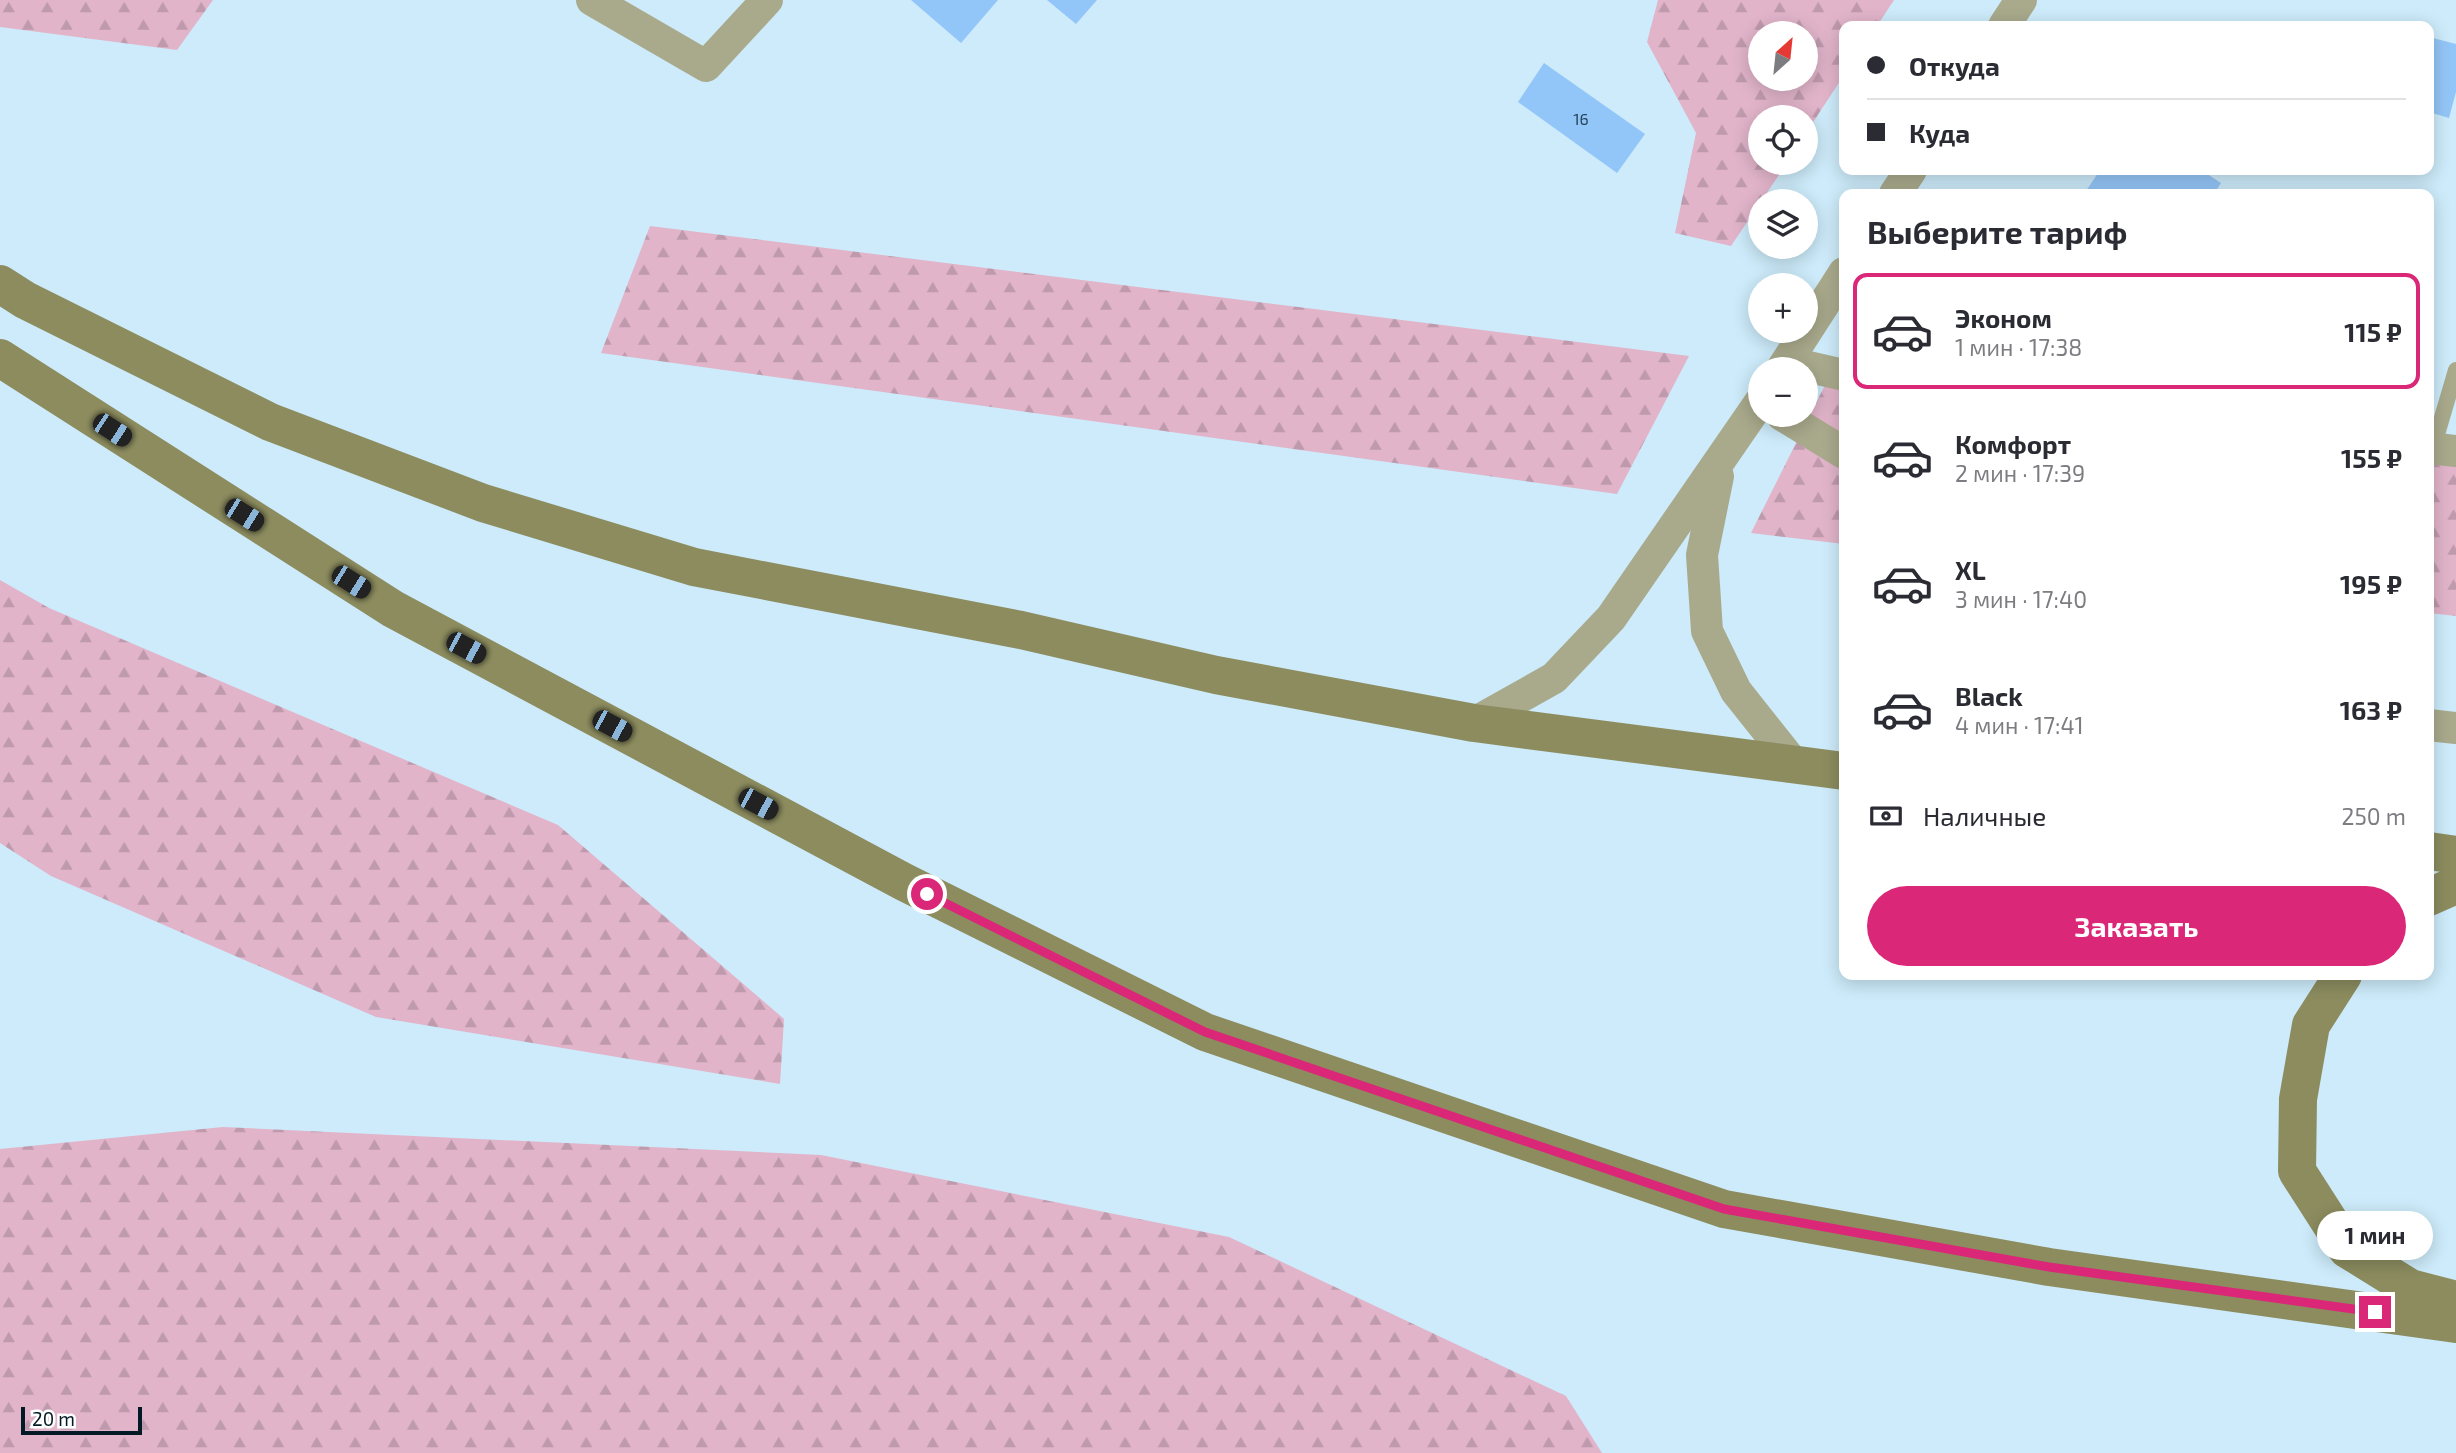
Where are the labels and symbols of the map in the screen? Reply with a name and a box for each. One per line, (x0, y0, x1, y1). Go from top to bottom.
north arrow (1748, 21, 1818, 91)
house number: 16 (1573, 109, 1589, 128)
car (89, 410, 136, 450)
car (221, 495, 268, 535)
car (328, 562, 375, 602)
car (443, 629, 490, 667)
car (589, 707, 636, 745)
car (735, 785, 782, 823)
route start (911, 878, 943, 910)
callout: 1 мин (2317, 1210, 2433, 1260)
route end (2359, 1296, 2391, 1328)
scale bar (21, 1404, 142, 1436)

